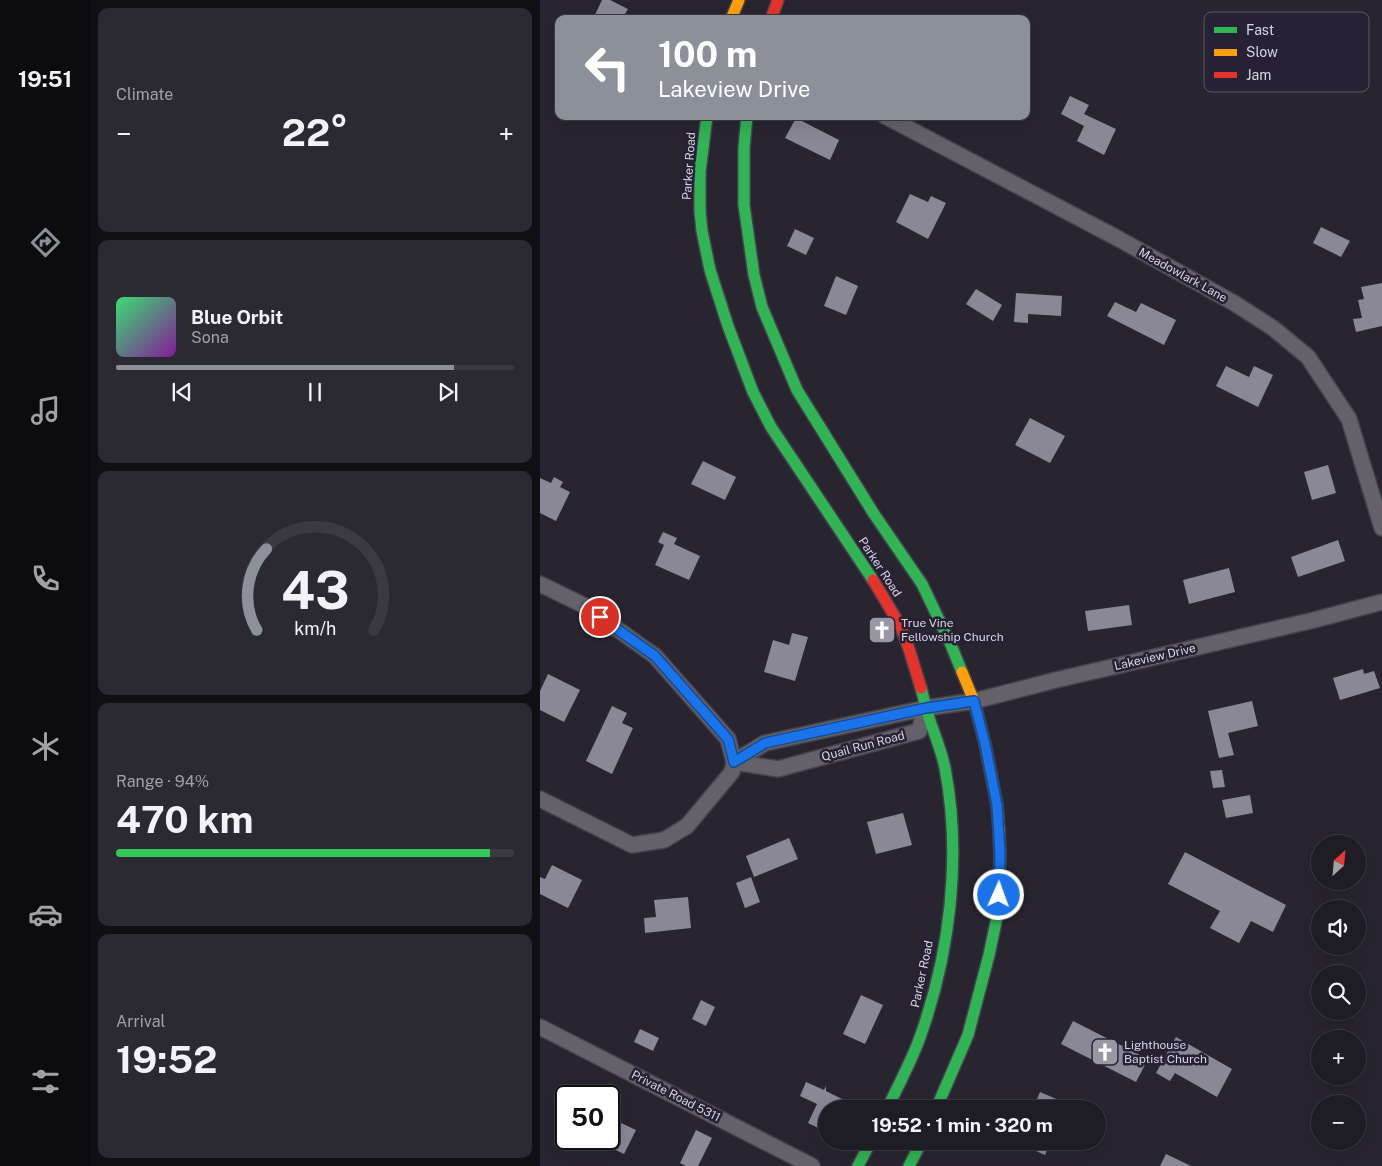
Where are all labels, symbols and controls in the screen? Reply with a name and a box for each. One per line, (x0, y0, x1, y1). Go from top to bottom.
legend (1204, 12, 1369, 92)
text: Fast (1246, 22, 1274, 38)
text: 100 m (658, 34, 757, 75)
icon: left (575, 35, 640, 100)
text: Slow (1246, 44, 1278, 60)
text: 19:51 (18, 66, 72, 92)
text: Jam (1246, 67, 1271, 83)
text: Lakeview Drive (658, 76, 811, 102)
text: Climate (116, 85, 173, 104)
text: 22° (282, 110, 348, 155)
text: − (116, 117, 132, 150)
text: + (498, 117, 514, 150)
street label: Parker Road (680, 132, 698, 200)
icon: directions (28, 225, 63, 260)
street label: Meadowlark Lane (1136, 245, 1230, 305)
text: Blue Orbit (191, 306, 283, 328)
text: Sona (191, 328, 229, 347)
icon: previous (168, 378, 196, 406)
icon: pause (301, 378, 329, 406)
icon: next (434, 378, 462, 406)
icon: music (28, 393, 63, 428)
street label: Parker Road (856, 535, 904, 599)
text: 43 (281, 560, 349, 621)
icon: phone (28, 561, 63, 596)
pin (579, 596, 621, 638)
icon: arrive (586, 603, 614, 631)
church icon: True Vine Fellowship Church (867, 615, 897, 645)
place label: True Vine Fellowship Church (901, 616, 1004, 644)
text: km/h (294, 618, 336, 639)
street label: Lakeview Drive (1113, 641, 1197, 673)
street label: Quail Run Road (820, 728, 906, 764)
icon: climate (28, 729, 63, 764)
text: Range · 94% (116, 772, 209, 791)
text: 470 km (116, 797, 253, 842)
north arrow (1311, 835, 1366, 890)
map controls (1311, 835, 1366, 1150)
position arrow (972, 868, 1024, 920)
icon: car (28, 897, 63, 932)
button: sound (1311, 900, 1366, 955)
street label: Parker Road (908, 939, 936, 1009)
button: search (1311, 965, 1366, 1020)
text: Arrival (116, 1012, 165, 1031)
button: + (1311, 1030, 1366, 1085)
text: 19:52 (116, 1037, 217, 1082)
church icon: Lighthouse Baptist Church (1090, 1037, 1120, 1067)
place label: Lighthouse Baptist Church (1124, 1038, 1207, 1066)
icon: filters (28, 1064, 63, 1099)
street label: Private Road 5311 (629, 1067, 723, 1125)
speed limit sign: 50 (555, 1085, 620, 1150)
button: − (1311, 1095, 1366, 1150)
text: 19:52 · 1 min · 320 m (871, 1114, 1053, 1136)

